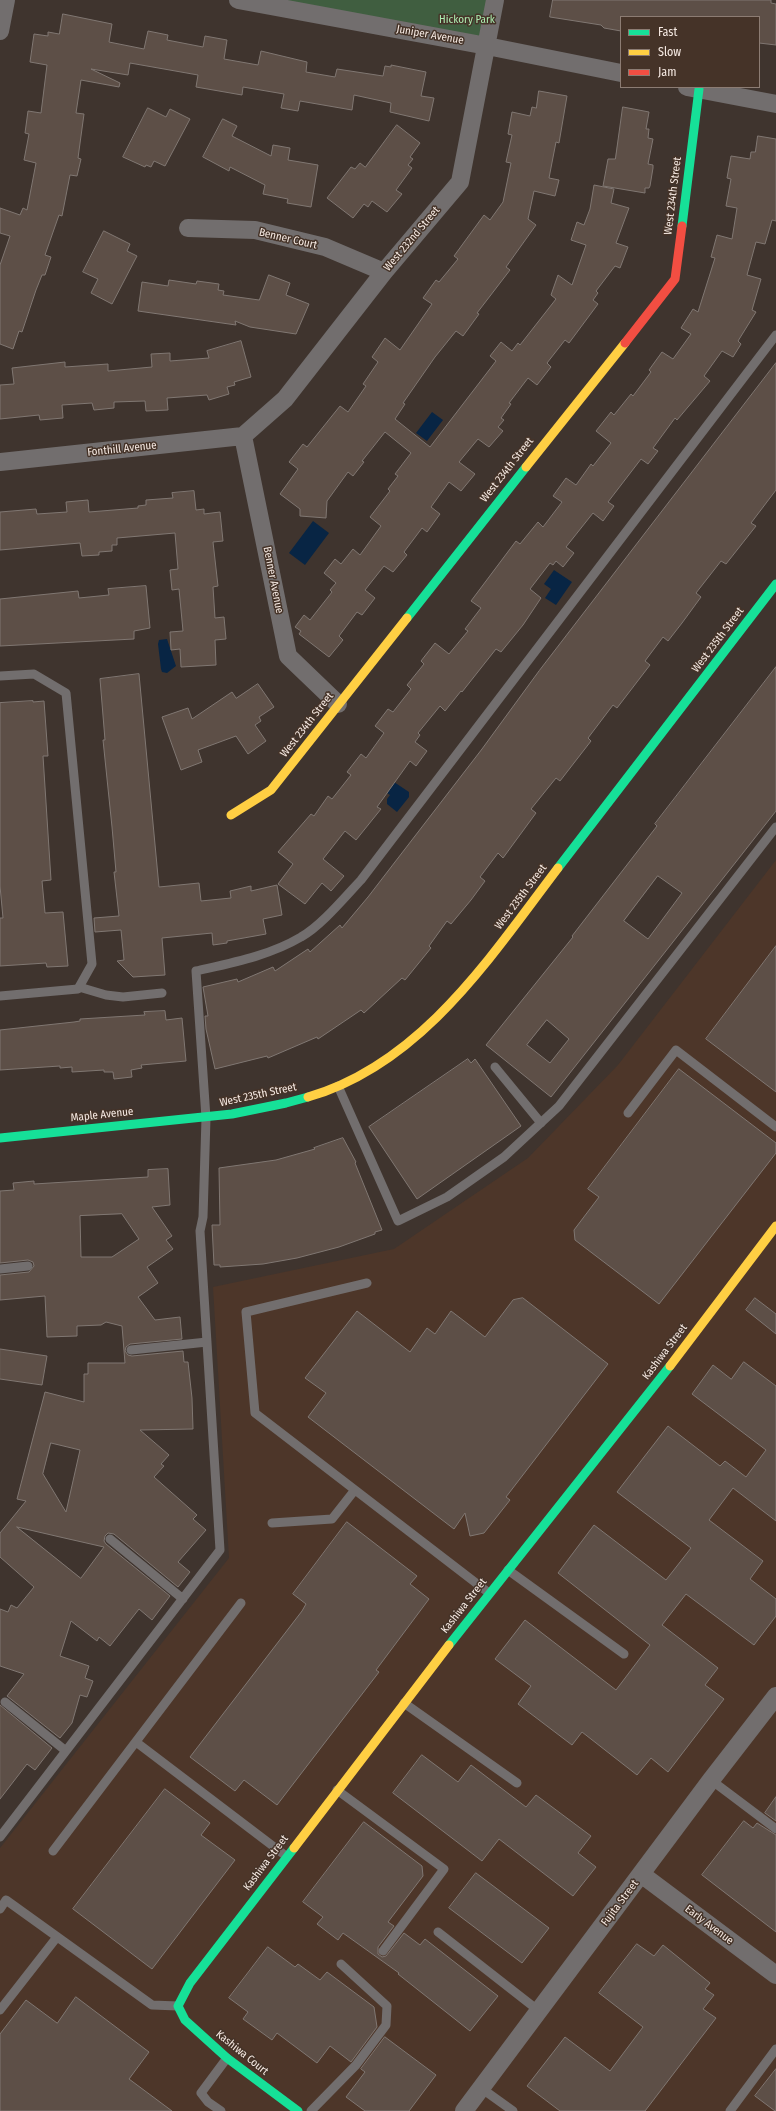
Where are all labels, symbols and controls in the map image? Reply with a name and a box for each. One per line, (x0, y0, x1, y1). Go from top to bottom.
park label: Hickory Park (439, 13, 495, 27)
legend (620, 16, 760, 88)
street label: Juniper Avenue (395, 23, 465, 47)
text: Fast (658, 25, 677, 39)
text: Slow (658, 45, 681, 59)
text: Jam (658, 65, 676, 79)
street label: West 234th Street (662, 156, 684, 236)
street label: West 232nd Street (381, 204, 443, 274)
street label: Benner Court (258, 226, 318, 252)
street label: West 234th Street (478, 435, 536, 505)
street label: Fonthill Avenue (87, 439, 157, 459)
street label: Benner Avenue (260, 545, 286, 615)
street label: West 235th Street (689, 605, 747, 675)
street label: West 234th Street (278, 690, 336, 760)
street label: West 235th Street (492, 862, 550, 932)
street label: West 235th Street (218, 1080, 298, 1110)
street label: Maple Avenue (70, 1105, 134, 1125)
street label: Kashiwa Street (640, 1322, 690, 1382)
street label: Kashiwa Street (438, 1576, 490, 1636)
street label: Kashiwa Street (241, 1833, 291, 1893)
street label: Fujita Street (598, 1877, 642, 1929)
street label: Early Avenue (682, 1902, 736, 1948)
street label: Kashiwa Court (213, 2028, 271, 2078)

